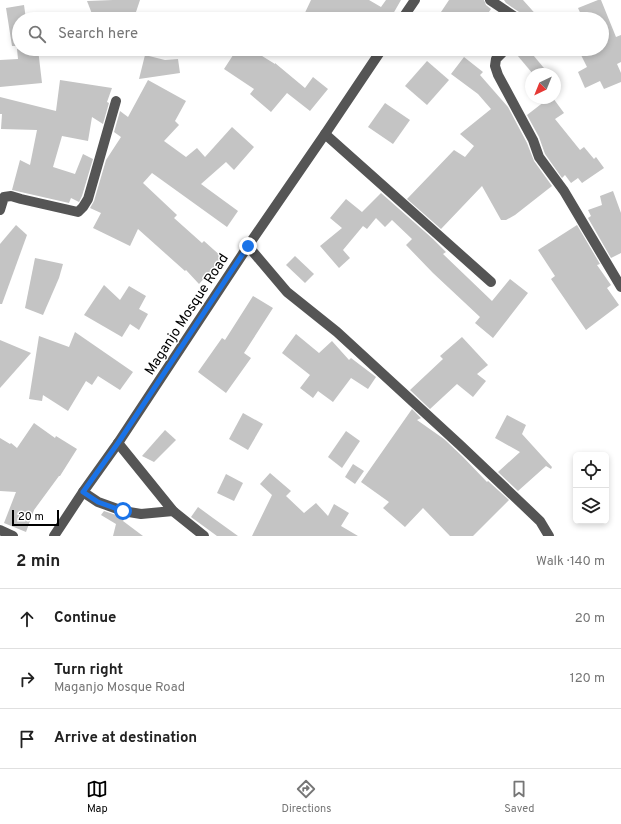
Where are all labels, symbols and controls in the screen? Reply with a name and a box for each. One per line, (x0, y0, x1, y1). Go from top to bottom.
search box (12, 12, 609, 56)
icon: search (26, 23, 48, 45)
text: Search here (58, 25, 138, 44)
north arrow (525, 68, 561, 104)
route end (239, 237, 257, 255)
street label: Maganjo Mosque Road (142, 251, 233, 379)
map controls (573, 452, 609, 524)
button: locate (573, 452, 609, 488)
button: layers (573, 488, 609, 524)
route start (114, 502, 132, 520)
scale bar (12, 508, 59, 527)
text: 20 m (18, 510, 44, 524)
text: 2 min (16, 551, 60, 573)
text: Walk · 140 m (536, 554, 605, 570)
icon: ahead (16, 608, 38, 630)
text: Continue (54, 609, 116, 628)
text: 20 m (575, 611, 605, 627)
text: Turn right (54, 661, 123, 680)
icon: right (16, 668, 38, 690)
text: 120 m (570, 671, 605, 687)
text: Maganjo Mosque Road (54, 680, 185, 696)
icon: arrive (16, 728, 38, 750)
text: Arrive at destination (54, 729, 197, 748)
tab: Map (86, 778, 108, 816)
tab: Directions (281, 778, 331, 816)
tab: Saved (504, 778, 535, 816)

